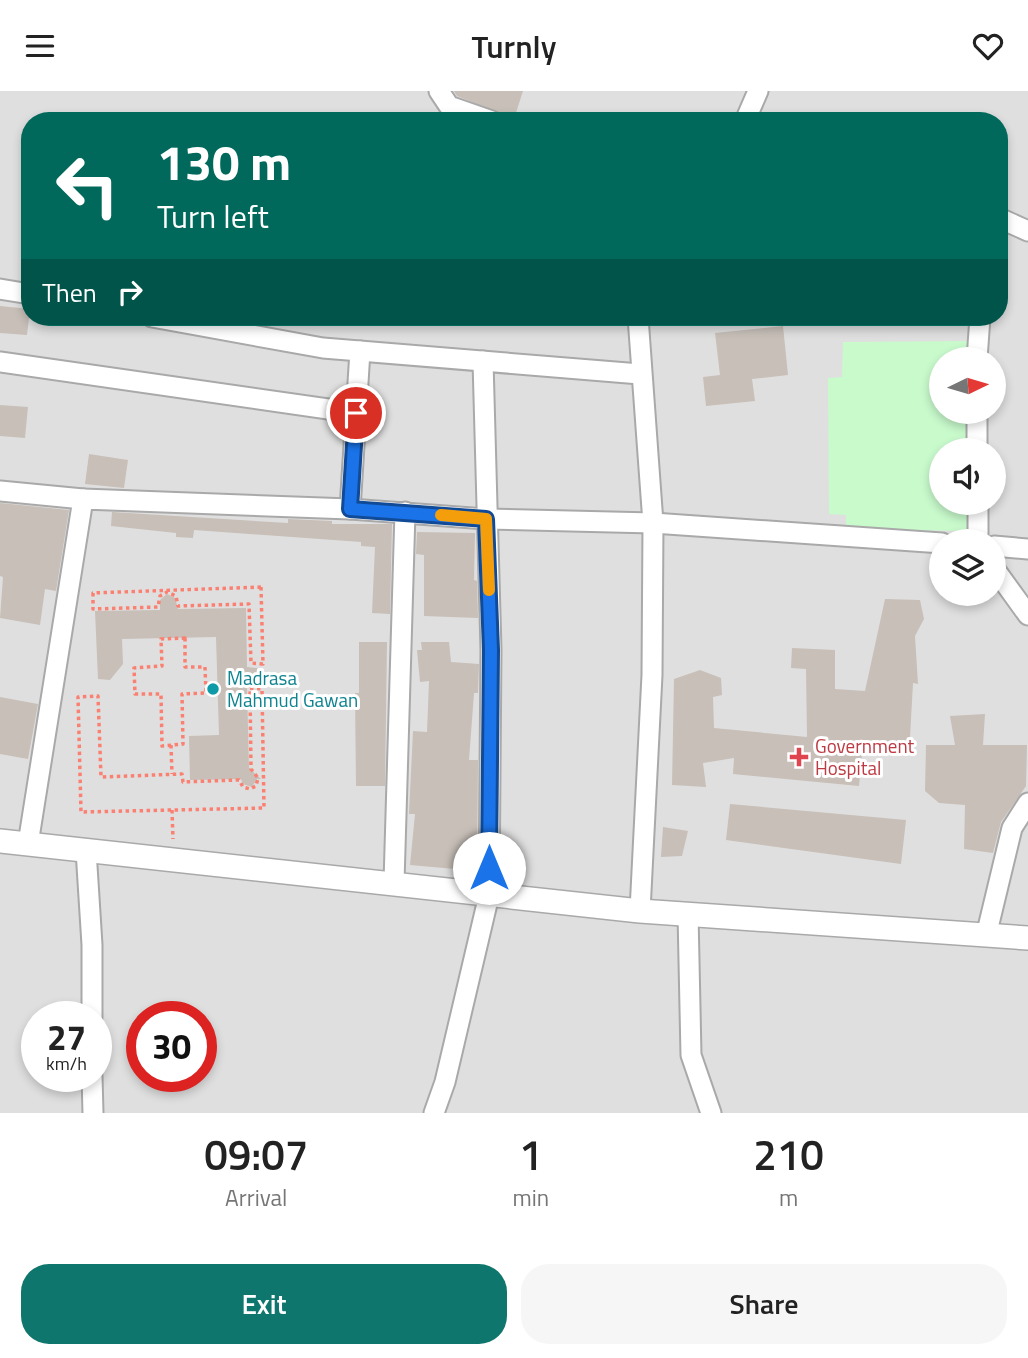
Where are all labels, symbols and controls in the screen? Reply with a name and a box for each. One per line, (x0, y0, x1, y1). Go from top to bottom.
text: Turnly (472, 22, 556, 70)
icon: menu (21, 27, 59, 65)
icon: heart (969, 27, 1007, 65)
text: 130 m (157, 124, 291, 199)
icon: left (42, 140, 133, 231)
text: Turn left (157, 192, 269, 240)
text: Then (42, 273, 97, 312)
icon: right (111, 273, 149, 311)
north arrow (929, 347, 1006, 423)
map controls (929, 347, 1006, 606)
pin (326, 383, 386, 443)
icon: arrive (337, 394, 375, 432)
button: sound (929, 438, 1006, 515)
button: layers (929, 529, 1006, 606)
place label: Madrasa Mahmud Gawan (227, 663, 358, 714)
marker: Madrasa Mahmud Gawan (205, 681, 221, 697)
place label: Government Hospital (815, 731, 915, 782)
marker: Government Hospital (789, 747, 809, 767)
position arrow (452, 831, 526, 905)
speed limit sign: 30 (126, 1001, 217, 1092)
text: 27 (47, 1010, 86, 1064)
text: km/h (46, 1050, 87, 1077)
text: 09:07 (204, 1122, 308, 1186)
text: 1 (519, 1122, 543, 1186)
text: 210 (753, 1122, 824, 1186)
text: Arrival (225, 1180, 287, 1215)
text: min (512, 1180, 549, 1215)
text: m (779, 1180, 798, 1215)
button: Exit (21, 1264, 507, 1344)
button: Share (521, 1264, 1007, 1344)

